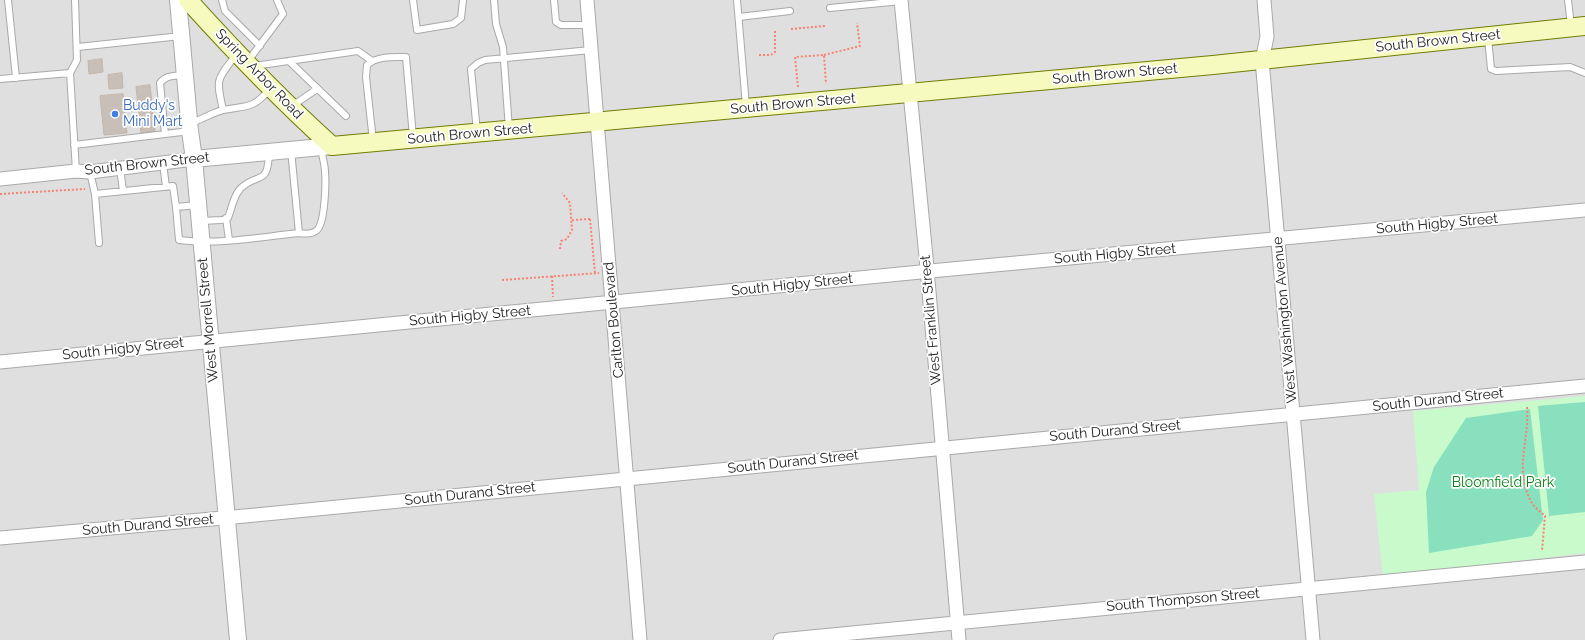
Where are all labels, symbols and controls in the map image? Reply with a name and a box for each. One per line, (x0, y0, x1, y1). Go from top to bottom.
street label: Spring Arbor Road (212, 25, 306, 123)
street label: South Brown Street (1375, 26, 1501, 56)
street label: South Brown Street (1052, 60, 1178, 88)
street label: South Brown Street (730, 90, 856, 118)
place label: Buddy's Mini Mart (123, 98, 183, 130)
marker: Buddy's Mini Mart (110, 109, 120, 119)
street label: South Brown Street (407, 120, 533, 148)
street label: South Brown Street (84, 149, 210, 179)
street label: South Higby Street (1376, 210, 1498, 238)
street label: West Washington Avenue (1269, 236, 1301, 404)
street label: South Higby Street (1054, 240, 1176, 268)
street label: West Franklin Street (917, 254, 945, 386)
street label: West Morrell Street (194, 257, 222, 383)
street label: Carlton Boulevard (601, 261, 627, 379)
street label: South Higby Street (730, 270, 854, 300)
street label: South Higby Street (409, 302, 531, 330)
street label: South Higby Street (61, 334, 185, 364)
street label: South Durand Street (1372, 385, 1504, 415)
street label: South Durand Street (1049, 417, 1181, 445)
street label: South Durand Street (727, 447, 859, 477)
park label: Bloomfield Park (1452, 475, 1554, 491)
street label: South Durand Street (404, 479, 536, 509)
street label: South Durand Street (82, 511, 214, 539)
street label: South Thompson Street (1106, 585, 1260, 615)

